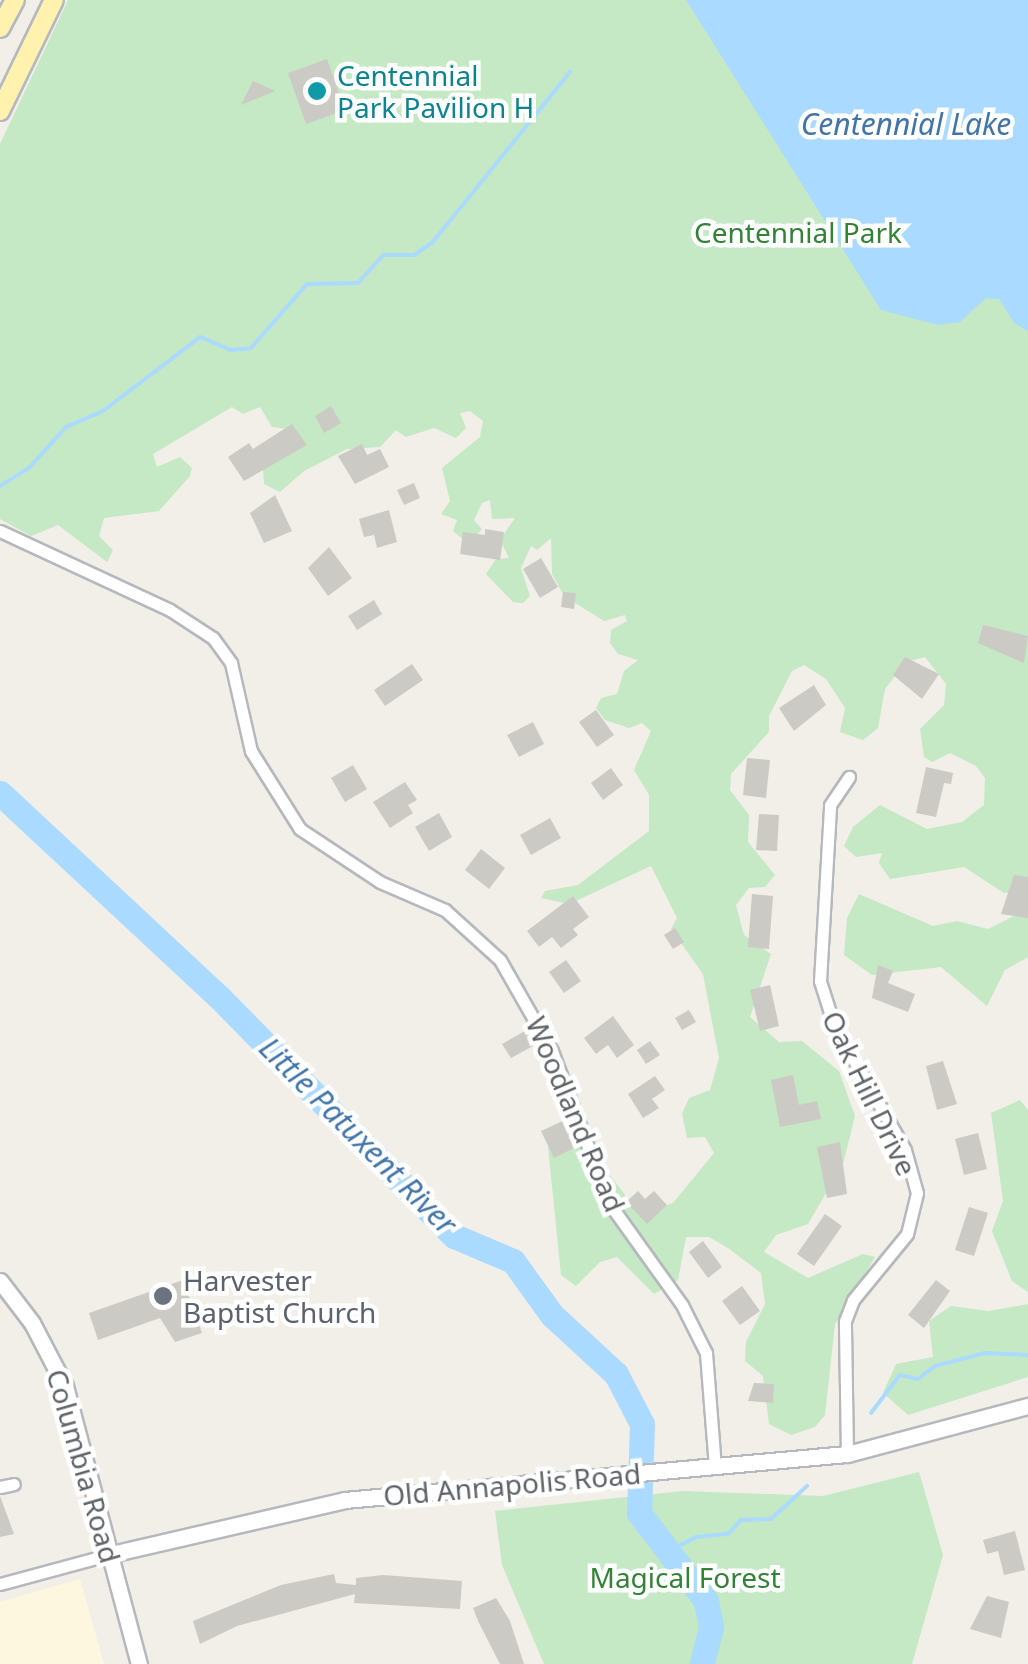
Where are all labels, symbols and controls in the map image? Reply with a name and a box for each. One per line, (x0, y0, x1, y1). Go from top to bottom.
place label: Centennial Park Pavilion H (337, 58, 534, 124)
marker: Centennial Park Pavilion H (306, 80, 328, 102)
water label: Centennial Lake (801, 106, 1011, 142)
park label: Centennial Park (694, 215, 902, 249)
street label: Oak Hill Drive (816, 1005, 924, 1181)
street label: Woodland Road (520, 1011, 632, 1217)
water label: Little Patuxent River (252, 1030, 464, 1242)
place label: Harvester Baptist Church (183, 1263, 376, 1329)
marker: Harvester Baptist Church (152, 1285, 174, 1307)
street label: Columbia Road (40, 1365, 128, 1567)
street label: Old Annapolis Road (382, 1456, 642, 1512)
park label: Magical Forest (590, 1560, 780, 1594)

